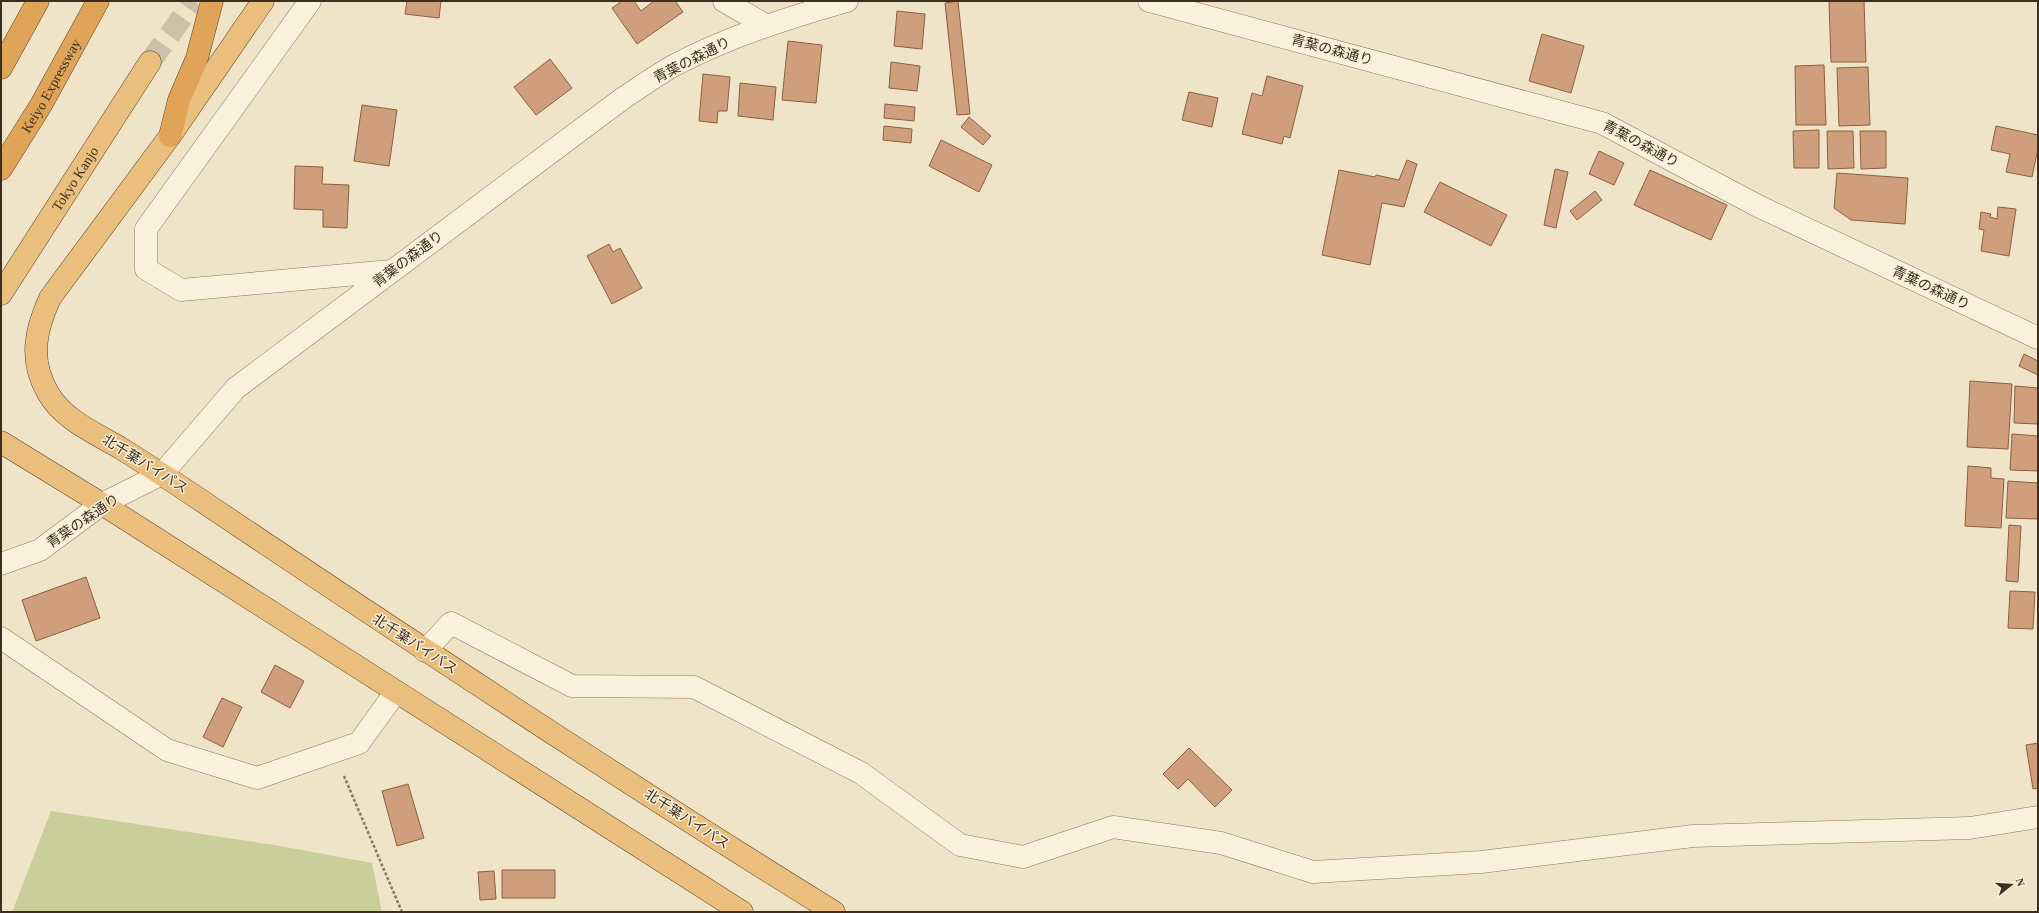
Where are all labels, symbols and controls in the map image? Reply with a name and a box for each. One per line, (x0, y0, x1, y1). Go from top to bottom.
street label: 青葉の森通り (1289, 32, 1375, 68)
street label: 青葉の森通り (651, 34, 733, 86)
street label: Keiyo Expressway (18, 36, 83, 135)
street label: 青葉の森通り (1600, 118, 1682, 170)
street label: Tokyo Kanjo (49, 144, 101, 214)
street label: 青葉の森通り (370, 228, 446, 290)
street label: 青葉の森通り (1890, 263, 1972, 313)
street label: 北千葉バイパス (100, 431, 191, 496)
street label: 青葉の森通り (44, 491, 122, 551)
street label: 北千葉バイパス (370, 610, 461, 677)
street label: 北千葉バイパス (642, 785, 733, 852)
north arrow (1991, 865, 2031, 905)
text: N (2014, 877, 2027, 888)

